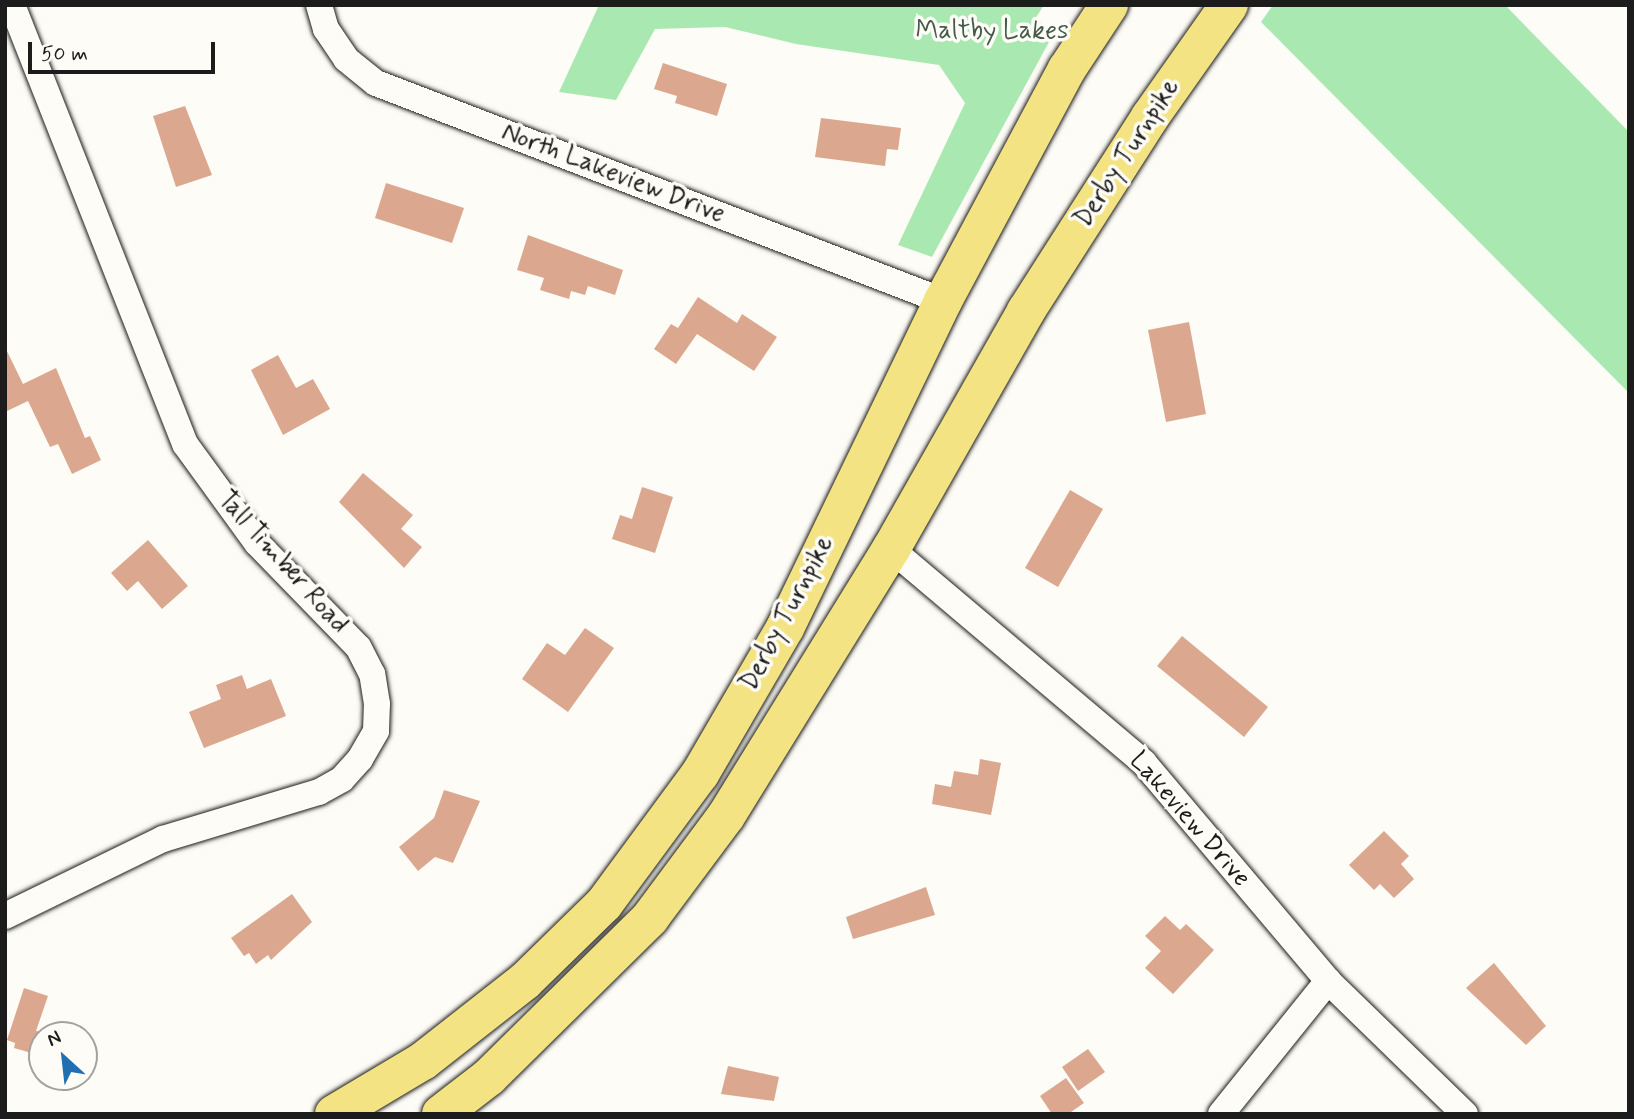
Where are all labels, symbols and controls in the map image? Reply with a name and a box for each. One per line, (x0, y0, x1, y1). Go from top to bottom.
park label: Maltby Lakes (915, 16, 1069, 48)
scale bar (32, 28, 219, 72)
text: 50 m (41, 40, 88, 68)
street label: Derby Turnpike (1068, 74, 1188, 234)
street label: North Lakeview Drive (498, 117, 728, 231)
street label: Tall Timber Road (210, 485, 354, 641)
street label: Derby Turnpike (734, 531, 842, 697)
street label: Lakeview Drive (1122, 747, 1256, 893)
north arrow (28, 1021, 98, 1091)
text: N (43, 1025, 65, 1053)

